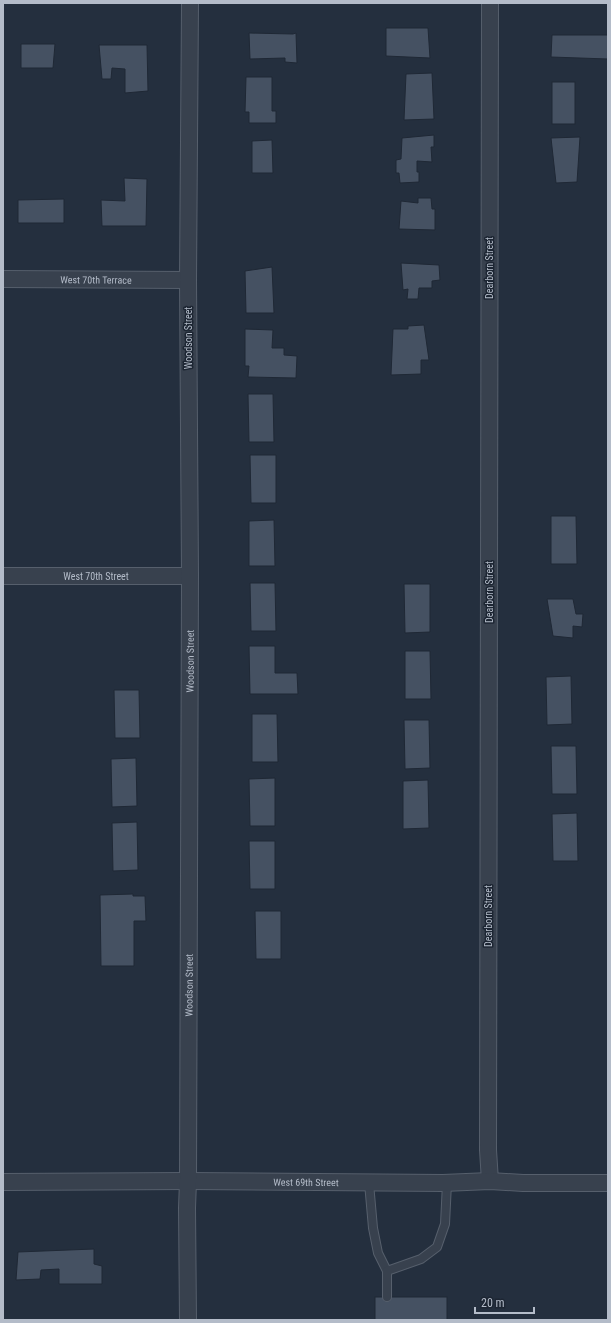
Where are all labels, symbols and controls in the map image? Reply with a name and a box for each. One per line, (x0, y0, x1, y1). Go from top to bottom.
street label: Dearborn Street (484, 237, 495, 299)
street label: West 70th Terrace (60, 274, 132, 285)
street label: Woodson Street (183, 307, 194, 369)
street label: Dearborn Street (484, 561, 495, 623)
street label: West 70th Street (63, 571, 129, 582)
street label: Woodson Street (184, 630, 195, 692)
street label: Dearborn Street (483, 885, 494, 947)
street label: Woodson Street (183, 954, 194, 1016)
street label: West 69th Street (273, 1176, 339, 1188)
scale bar (475, 1289, 534, 1315)
text: 20 m (481, 1296, 505, 1310)

